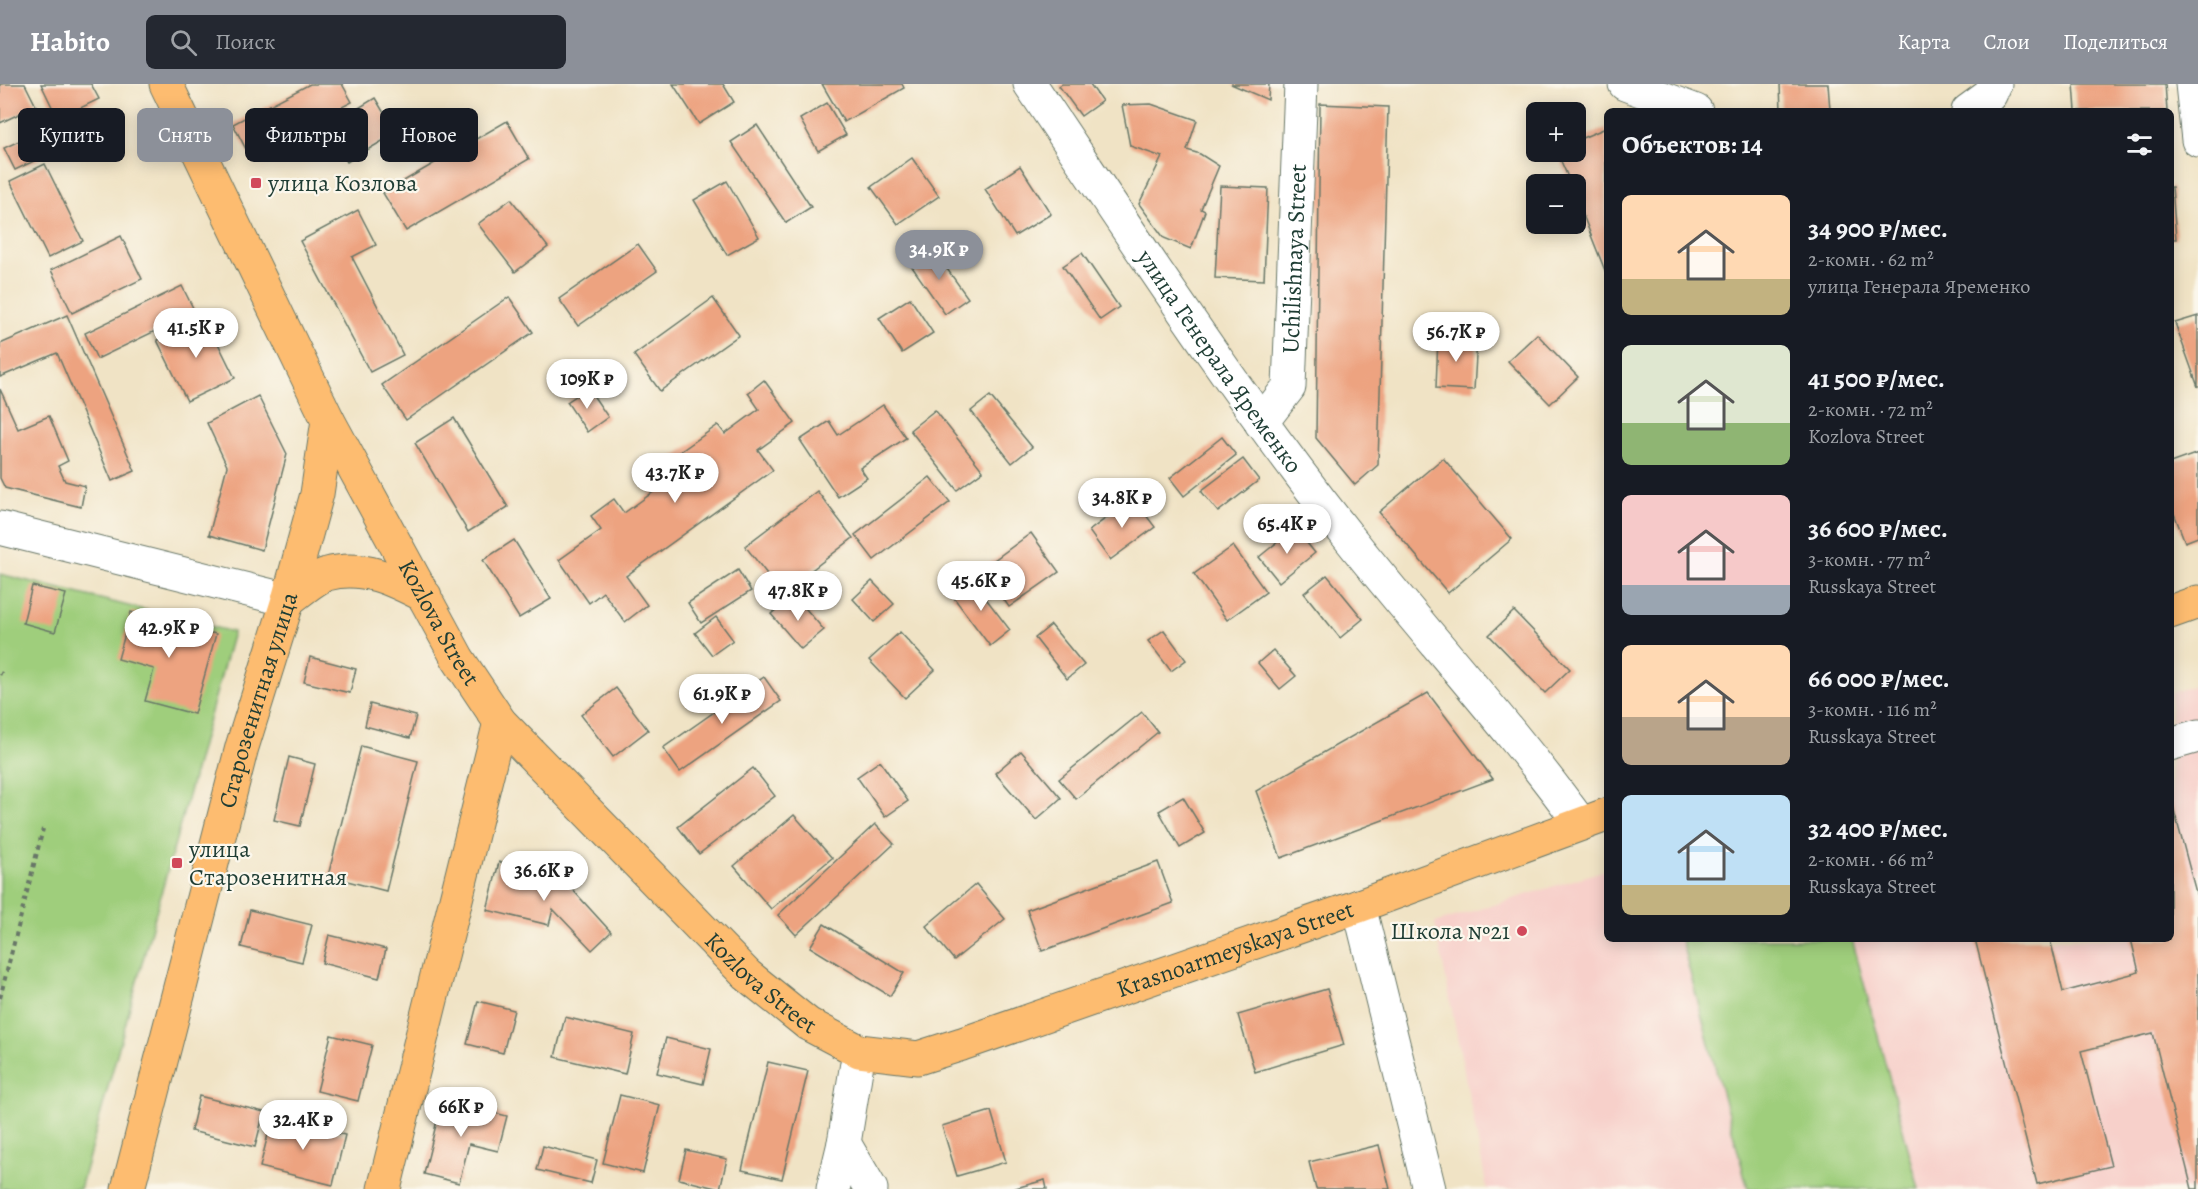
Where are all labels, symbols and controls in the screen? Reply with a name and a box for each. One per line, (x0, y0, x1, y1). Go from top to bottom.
search box (146, 15, 566, 69)
text: Habito (30, 23, 110, 61)
icon: search (167, 26, 200, 59)
text: Поиск (215, 27, 275, 57)
text: Карта (1897, 28, 1950, 56)
text: Слои (1983, 28, 2030, 56)
text: Поделиться (2063, 28, 2168, 56)
map controls (1526, 102, 1586, 234)
button: + (1526, 102, 1586, 162)
chip: Купить (18, 108, 125, 162)
chip: Снять (137, 108, 233, 162)
chip: Фильтры (245, 108, 368, 162)
chip: Новое (380, 108, 478, 162)
text: Объектов: 14 (1622, 127, 1763, 162)
icon: filters (2123, 128, 2156, 161)
street label: Uchilishnaya Street (1274, 163, 1314, 354)
place label: улица Козлова (267, 167, 418, 199)
button: − (1526, 174, 1586, 234)
marker: улица Козлова (249, 176, 263, 190)
text: 34 900 ₽/мес. (1808, 211, 1948, 246)
icon: home (1670, 219, 1742, 291)
pin: 34.9K ₽ (884, 230, 994, 281)
text: 34.9K ₽ (909, 236, 969, 263)
street label: улица Генерала Яременко (1129, 242, 1310, 480)
text: 2-комн. · 62 m² (1808, 246, 1934, 273)
text: улица Генерала Яременко (1808, 273, 2030, 300)
pin: 41.5K ₽ (141, 308, 251, 359)
pin: 56.7K ₽ (1401, 312, 1511, 363)
text: 41.5K ₽ (167, 314, 225, 341)
text: 56.7K ₽ (1427, 318, 1485, 345)
pin: 109K ₽ (538, 359, 636, 410)
text: 41 500 ₽/мес. (1808, 361, 1945, 396)
text: 109K ₽ (560, 365, 614, 392)
icon: home (1670, 369, 1742, 441)
text: 2-комн. · 72 m² (1808, 396, 1933, 423)
text: Kozlova Street (1808, 423, 1925, 450)
pin: 43.7K ₽ (620, 453, 730, 504)
text: 43.7K ₽ (646, 459, 704, 486)
pin: 34.8K ₽ (1067, 478, 1177, 529)
text: 34.8K ₽ (1092, 484, 1152, 511)
pin: 65.4K ₽ (1232, 504, 1342, 555)
text: 65.4K ₽ (1257, 510, 1317, 537)
text: 36 600 ₽/мес. (1808, 511, 1948, 546)
icon: home (1670, 519, 1742, 591)
text: 3-комн. · 77 m² (1808, 546, 1931, 573)
street label: Kozlova Street (391, 554, 487, 692)
pin: 45.6K ₽ (926, 561, 1036, 612)
text: 45.6K ₽ (951, 567, 1011, 594)
pin: 47.8K ₽ (743, 571, 853, 622)
text: Russkaya Street (1808, 573, 1936, 600)
text: 47.8K ₽ (768, 577, 828, 604)
street label: Старозенитная улица (211, 588, 305, 812)
pin: 42.9K ₽ (114, 608, 224, 659)
text: 42.9K ₽ (139, 614, 199, 641)
text: 66 000 ₽/мес. (1808, 661, 1950, 696)
icon: home (1670, 669, 1742, 741)
pin: 61.9K ₽ (667, 674, 777, 725)
text: 61.9K ₽ (693, 680, 751, 707)
text: 3-комн. · 116 m² (1808, 696, 1937, 723)
text: Russkaya Street (1808, 723, 1936, 750)
text: 32 400 ₽/мес. (1808, 811, 1948, 846)
icon: home (1670, 819, 1742, 891)
place label: улица Старозенитная (188, 833, 347, 893)
text: 2-комн. · 66 m² (1808, 846, 1933, 873)
pin: 36.6K ₽ (489, 851, 599, 902)
marker: улица Старозенитная (170, 856, 184, 870)
text: 36.6K ₽ (514, 857, 574, 884)
text: Russkaya Street (1808, 873, 1936, 900)
street label: Krasnoarmeyskaya Street (1112, 893, 1358, 1005)
place label: Школа №21 (1390, 915, 1510, 947)
marker: Школа №21 (1515, 924, 1529, 938)
street label: Kozlova Street (698, 925, 822, 1042)
pin: 66K ₽ (419, 1087, 503, 1138)
text: 66K ₽ (438, 1093, 484, 1120)
pin: 32.4K ₽ (248, 1100, 358, 1151)
text: 32.4K ₽ (273, 1106, 333, 1133)

